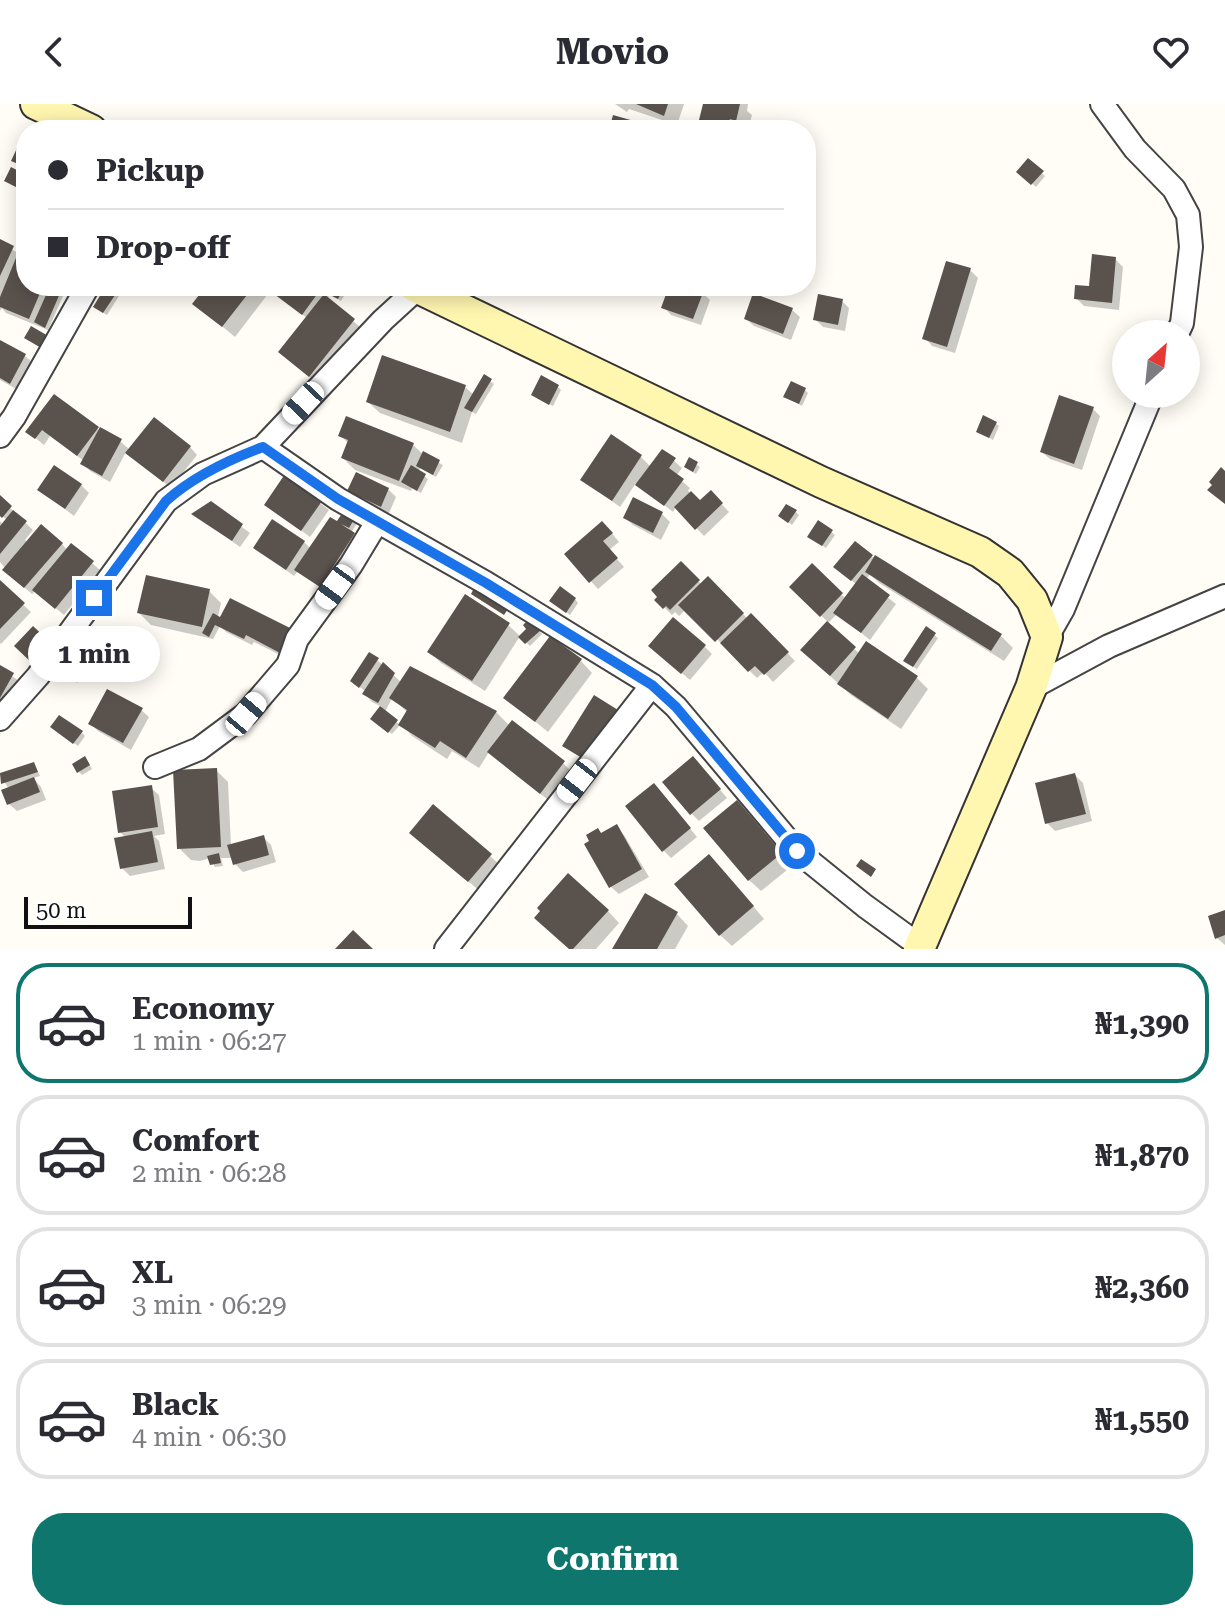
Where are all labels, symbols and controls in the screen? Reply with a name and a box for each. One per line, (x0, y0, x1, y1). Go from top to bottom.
icon: back (32, 30, 76, 74)
icon: heart (1149, 30, 1193, 74)
text: Movio (556, 31, 669, 73)
text: Pickup (96, 153, 204, 188)
text: Drop-off (96, 230, 230, 265)
north arrow (1112, 320, 1200, 408)
map controls (1112, 320, 1200, 408)
car (278, 377, 328, 429)
car (311, 561, 359, 613)
route end (76, 580, 112, 616)
callout: 1 min (28, 626, 160, 682)
text: 1 min (58, 639, 130, 669)
car (221, 688, 271, 740)
car (553, 755, 601, 807)
route start (779, 833, 815, 869)
scale bar (24, 893, 192, 929)
text: 50 m (36, 898, 86, 923)
icon: car (36, 987, 108, 1059)
text: Economy (132, 991, 274, 1026)
text: ₦1,390 (1095, 1006, 1189, 1041)
text: 1 min · 06:27 (132, 1026, 287, 1056)
icon: car (36, 1119, 108, 1191)
text: Comfort (132, 1123, 259, 1158)
text: ₦1,870 (1095, 1138, 1189, 1173)
text: 2 min · 06:28 (132, 1158, 287, 1188)
icon: car (36, 1251, 108, 1323)
text: XL (132, 1255, 173, 1290)
text: ₦2,360 (1095, 1270, 1189, 1305)
text: 3 min · 06:29 (132, 1290, 287, 1320)
icon: car (36, 1383, 108, 1455)
text: Black (132, 1387, 219, 1422)
text: ₦1,550 (1095, 1402, 1189, 1437)
text: 4 min · 06:30 (132, 1422, 287, 1452)
button: Confirm (32, 1513, 1193, 1605)

